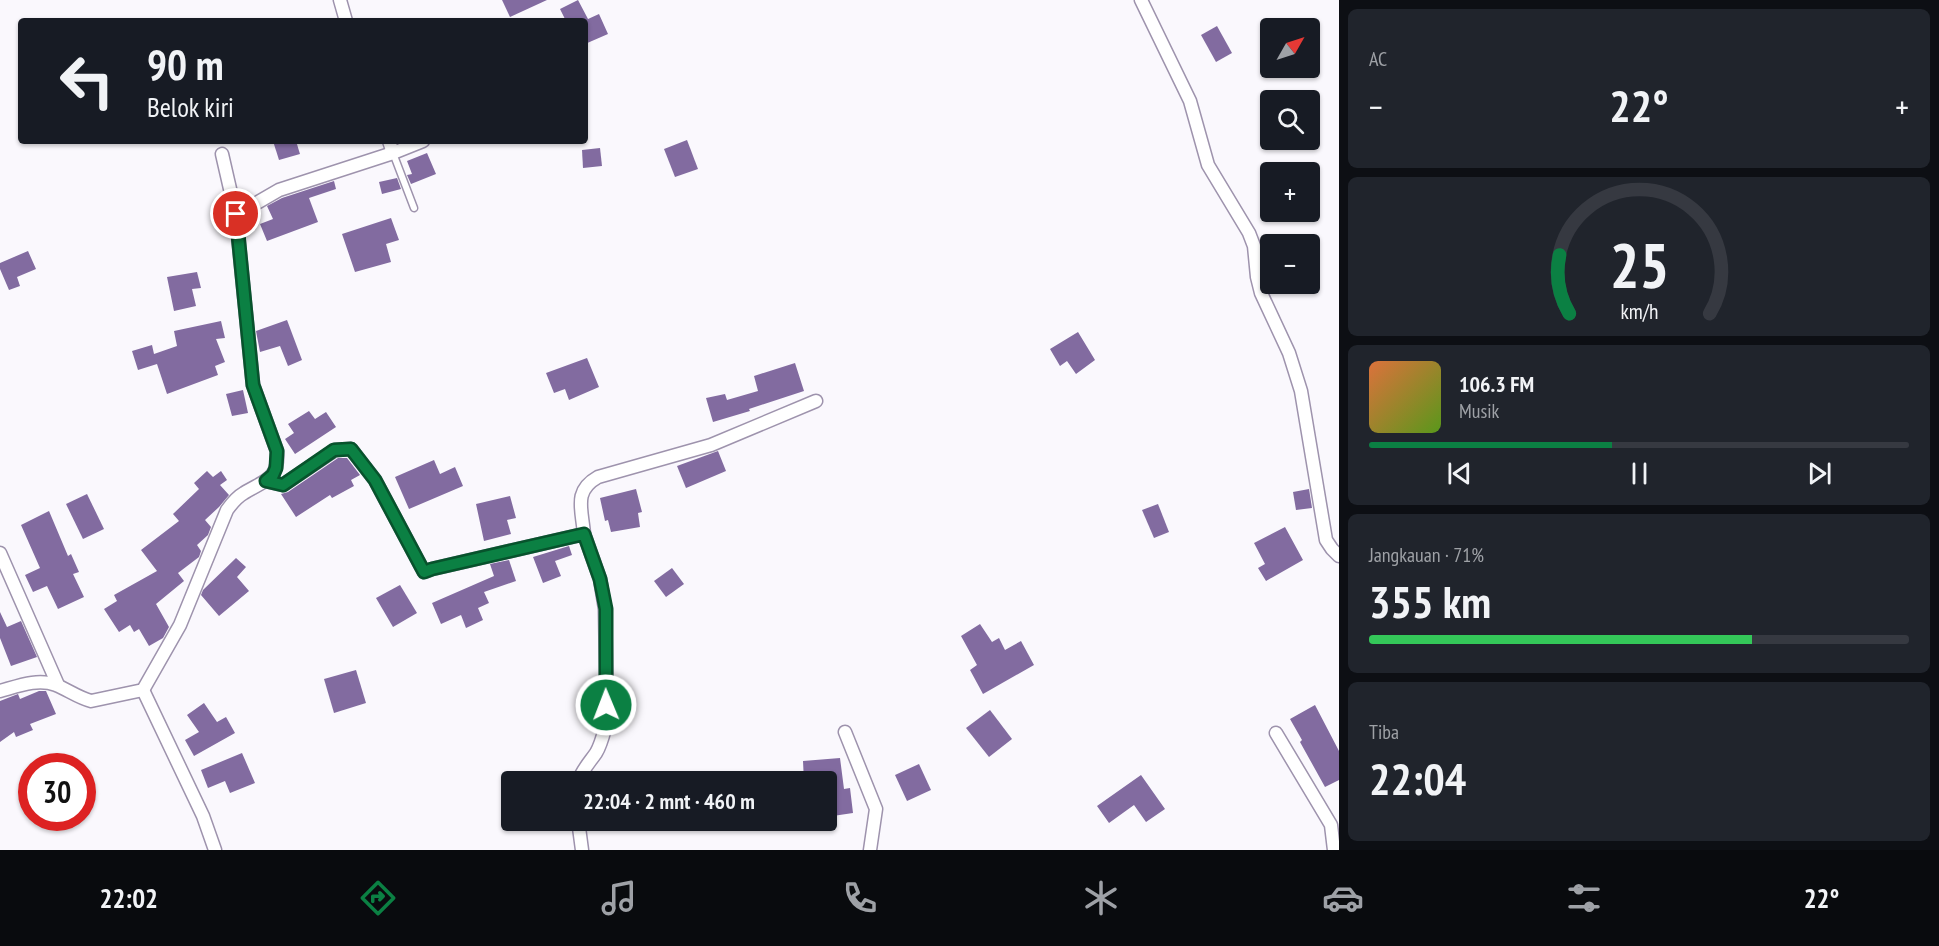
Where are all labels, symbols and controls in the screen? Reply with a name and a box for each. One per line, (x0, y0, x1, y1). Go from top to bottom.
north arrow (1260, 18, 1320, 78)
map controls (1260, 18, 1320, 294)
text: 90 m (147, 37, 224, 92)
icon: left (48, 42, 126, 120)
text: AC (1369, 46, 1387, 72)
text: 22° (1609, 76, 1669, 134)
text: − (1369, 85, 1383, 128)
text: + (1895, 85, 1909, 128)
text: Belok kiri (147, 90, 234, 124)
button: search (1260, 90, 1320, 150)
button: + (1260, 162, 1320, 222)
pin (210, 188, 261, 239)
icon: arrive (219, 197, 252, 230)
text: 25 (1609, 224, 1669, 305)
button: − (1260, 234, 1320, 294)
text: km/h (1620, 297, 1658, 325)
text: 106.3 FM (1459, 370, 1534, 398)
text: Musik (1459, 398, 1499, 424)
icon: previous (1443, 457, 1476, 490)
icon: pause (1623, 457, 1656, 490)
icon: next (1803, 457, 1836, 490)
text: Jangkauan · 71% (1369, 542, 1484, 568)
text: 355 km (1369, 572, 1491, 630)
position arrow (574, 673, 638, 737)
text: Tiba (1369, 719, 1399, 745)
text: 22:04 (1369, 749, 1466, 807)
speed limit sign: 30 (18, 753, 96, 831)
text: 22:04 · 2 mnt · 460 m (583, 787, 755, 815)
icon: directions (357, 877, 399, 919)
icon: music (598, 877, 640, 919)
icon: phone (839, 877, 881, 919)
icon: climate (1080, 877, 1122, 919)
icon: car (1322, 877, 1364, 919)
icon: filters (1563, 877, 1605, 919)
text: 22:02 (100, 881, 158, 915)
text: 22° (1804, 881, 1839, 915)

